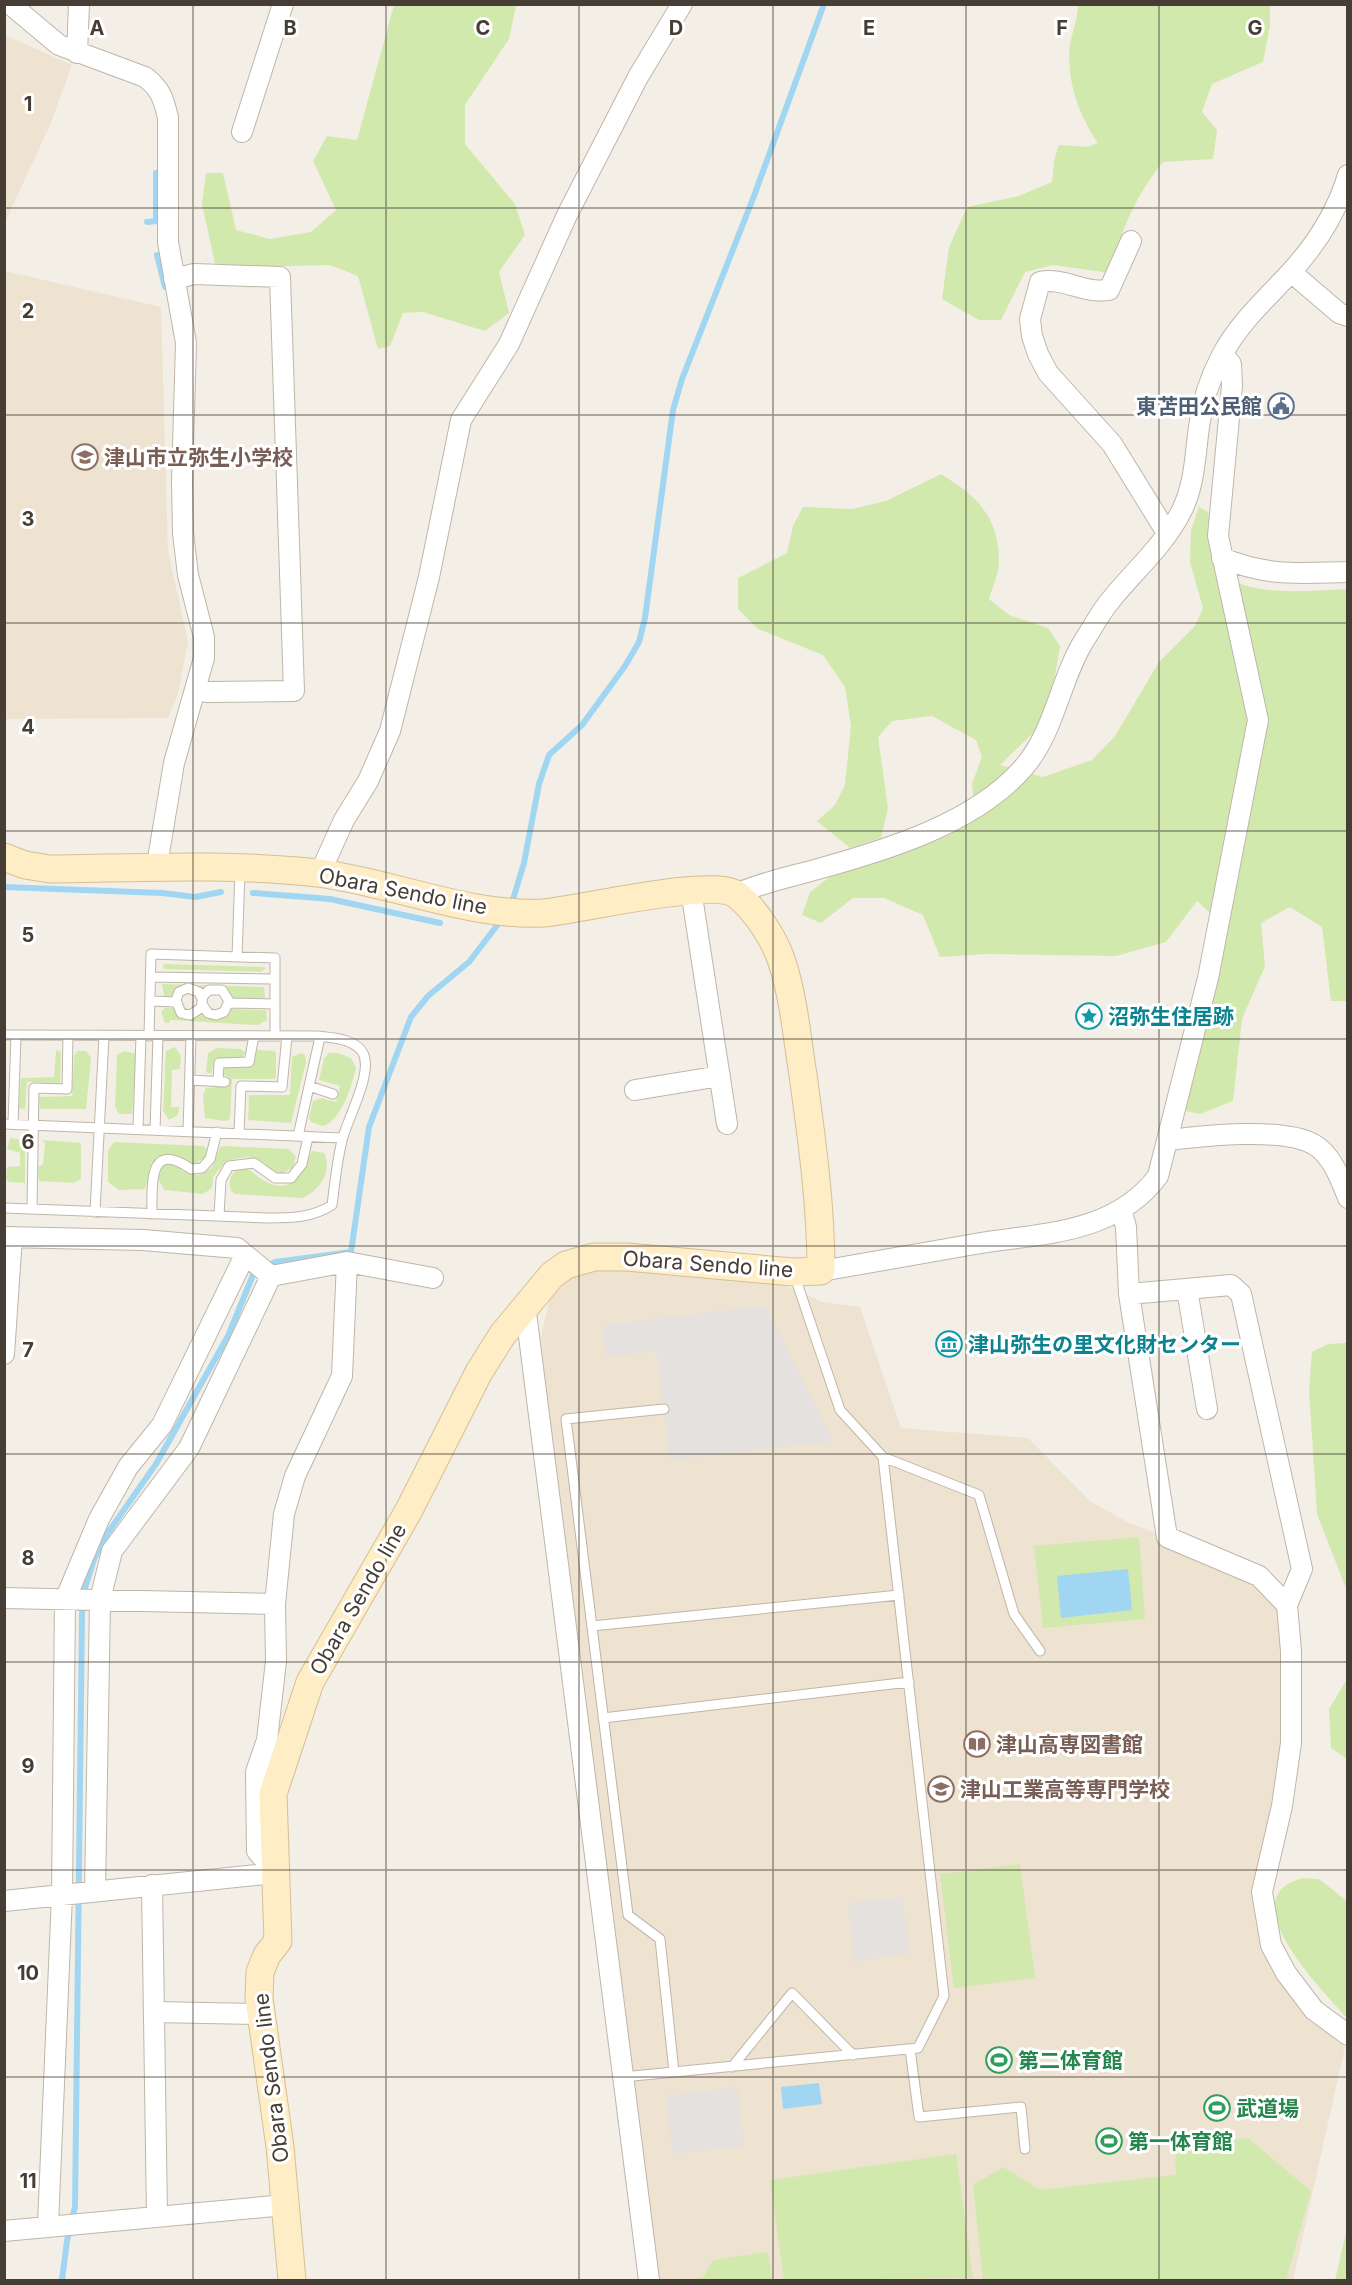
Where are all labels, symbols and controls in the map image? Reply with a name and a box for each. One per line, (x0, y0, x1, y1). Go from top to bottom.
text: A (90, 16, 105, 40)
text: B (283, 16, 297, 40)
text: C (476, 16, 490, 40)
text: D (669, 16, 683, 40)
text: E (863, 16, 875, 40)
text: F (1056, 16, 1068, 40)
text: G (1247, 16, 1263, 40)
text: 1 (24, 92, 32, 116)
text: 2 (22, 299, 34, 323)
public building icon: 東苫田公民館 (1266, 391, 1296, 421)
place label: 東苫田公民館 (1136, 394, 1262, 419)
school or university icon: 津山市立弥生小学校 (70, 442, 100, 472)
place label: 津山市立弥生小学校 (104, 445, 293, 470)
text: 3 (22, 507, 34, 531)
text: 4 (21, 715, 35, 739)
street label: Obara Sendo line (317, 862, 489, 920)
text: 5 (22, 923, 34, 947)
place icon: 沼弥生住居跡 (1074, 1001, 1104, 1031)
place label: 沼弥生住居跡 (1108, 1004, 1234, 1029)
text: 6 (22, 1130, 35, 1154)
street label: Obara Sendo line (622, 1246, 794, 1282)
museum icon: 津山弥生の里文化財センター (934, 1329, 964, 1359)
place label: 津山弥生の里文化財センター (968, 1332, 1241, 1357)
text: 7 (22, 1338, 34, 1362)
street label: Obara Sendo line (304, 1519, 412, 1679)
text: 8 (21, 1546, 35, 1570)
library icon: 津山高専図書館 (962, 1729, 992, 1759)
place label: 津山高専図書館 (996, 1732, 1143, 1757)
text: 9 (22, 1754, 35, 1778)
school or university icon: 津山工業高等専門学校 (926, 1774, 956, 1804)
place label: 津山工業高等専門学校 (960, 1777, 1170, 1802)
text: 10 (17, 1961, 39, 1985)
street label: Obara Sendo line (248, 1992, 294, 2164)
sports icon: 第二体育館 (984, 2045, 1014, 2075)
place label: 第二体育館 (1018, 2048, 1123, 2073)
sports icon: 武道場 (1202, 2093, 1232, 2123)
place label: 武道場 (1236, 2096, 1299, 2121)
sports icon: 第一体育館 (1094, 2126, 1124, 2156)
place label: 第一体育館 (1128, 2129, 1233, 2154)
text: 11 (19, 2169, 37, 2193)

